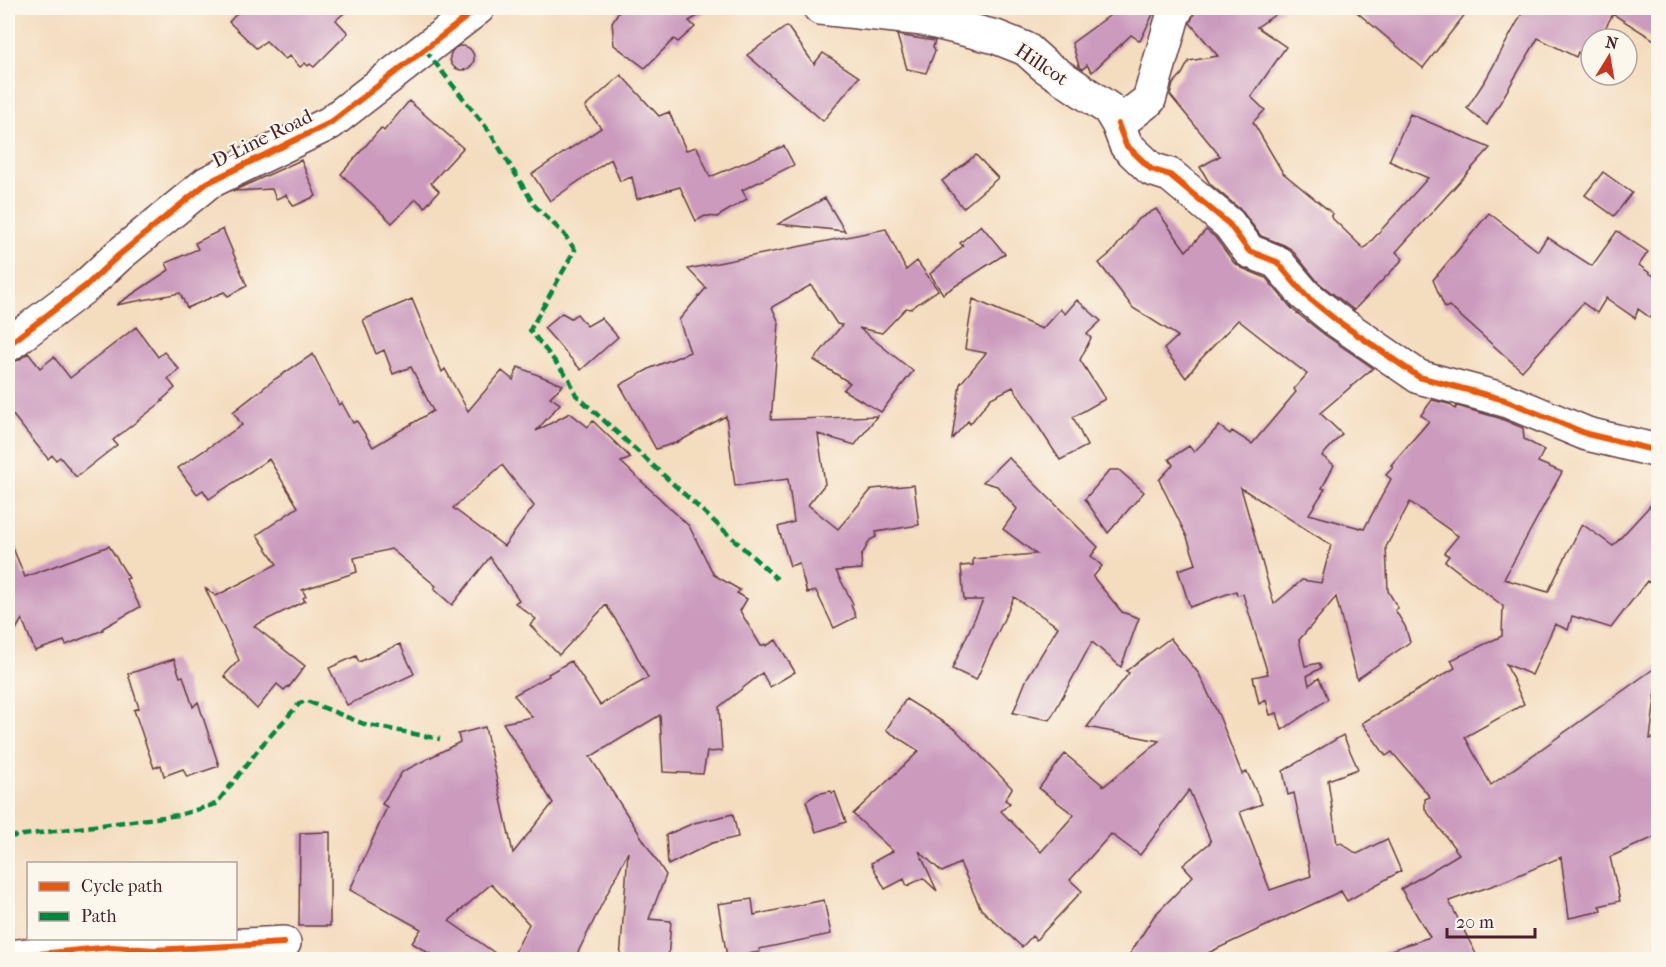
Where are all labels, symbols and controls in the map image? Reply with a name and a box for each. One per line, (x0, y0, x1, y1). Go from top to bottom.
north arrow (1579, 27, 1639, 87)
text: N (1604, 32, 1620, 53)
street label: Hillcot (1011, 38, 1072, 90)
street label: D-Line Road (208, 104, 317, 173)
legend (27, 862, 237, 940)
text: Cycle path (81, 876, 162, 897)
scale bar (1447, 901, 1536, 939)
text: Path (81, 906, 117, 927)
text: 20 m (1456, 912, 1494, 933)

